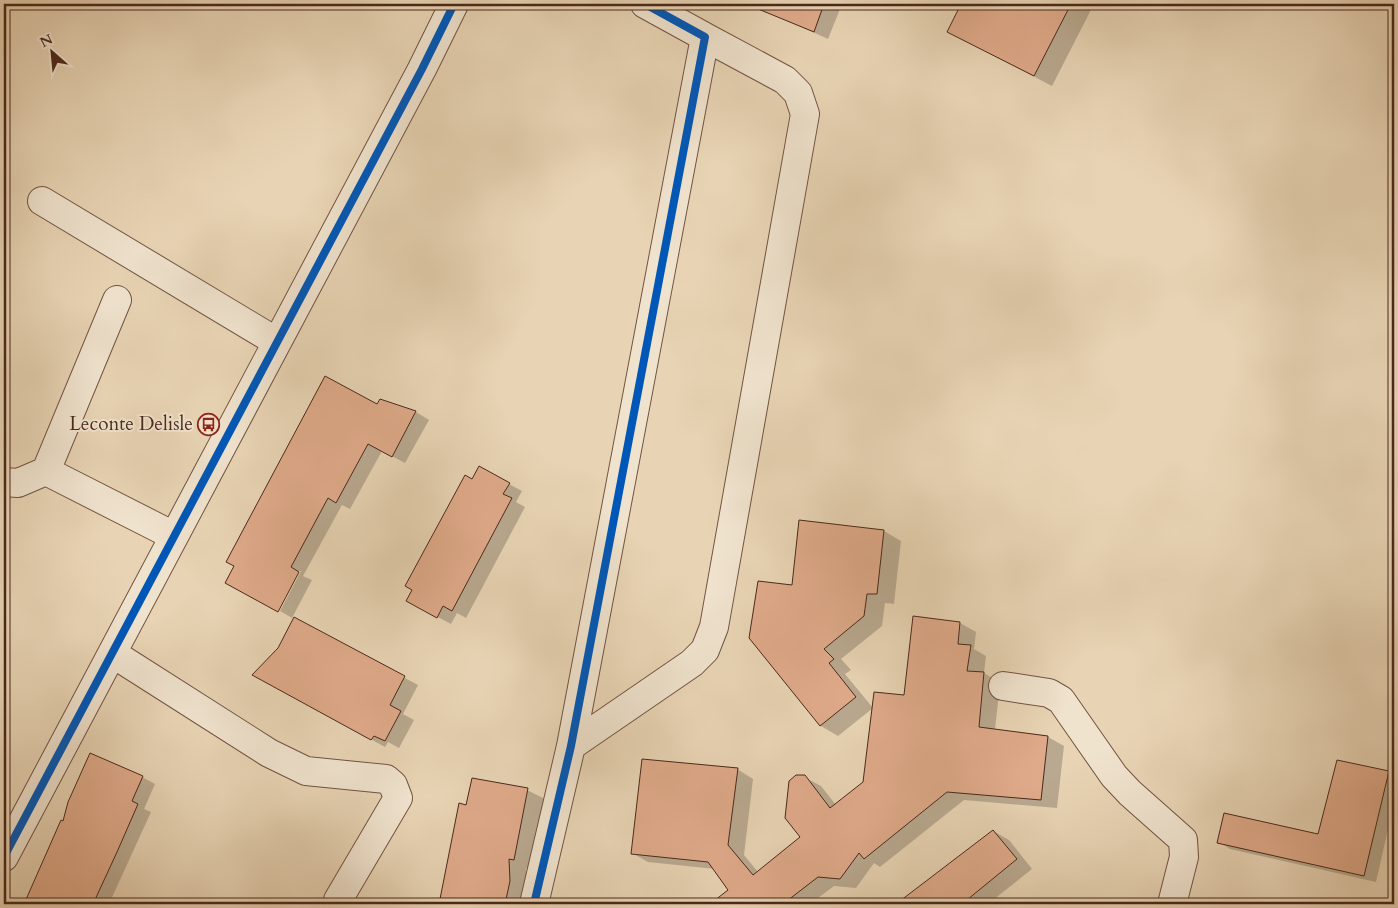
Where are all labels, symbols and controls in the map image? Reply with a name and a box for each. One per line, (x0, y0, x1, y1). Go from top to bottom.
north arrow (28, 28, 78, 78)
text: N (37, 30, 56, 52)
place label: Leconte Delisle (69, 411, 193, 437)
bus stop icon: Leconte Delisle (197, 412, 221, 436)

